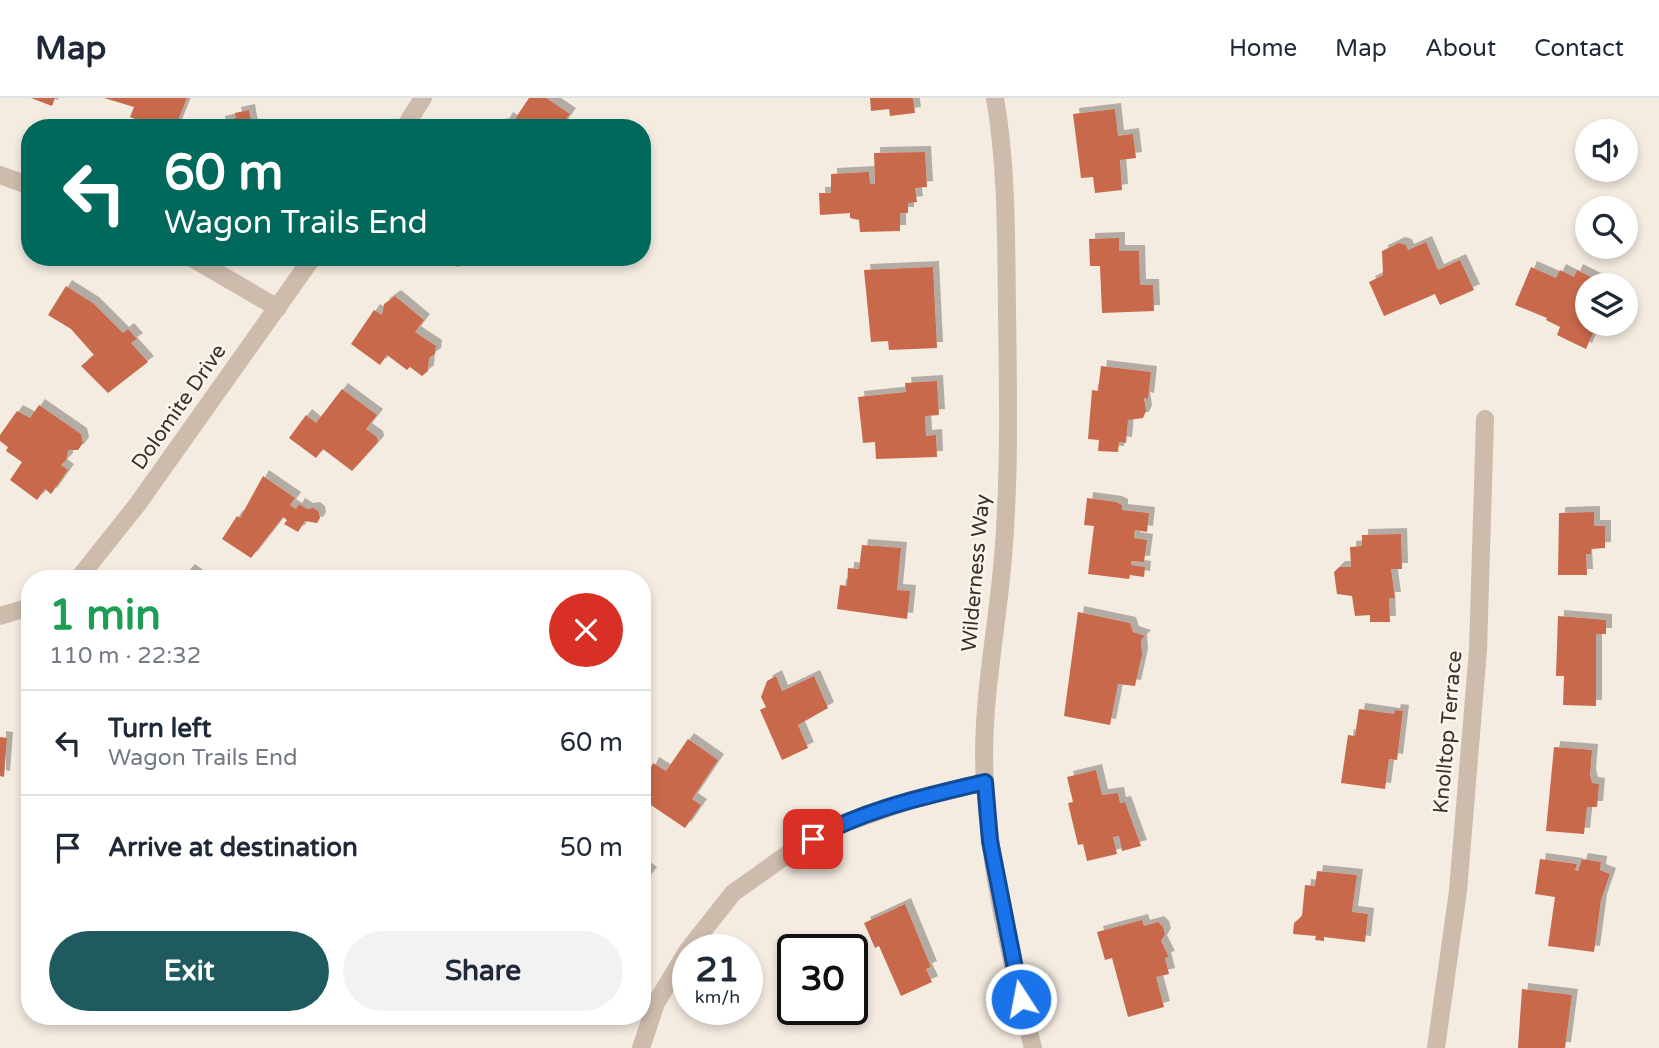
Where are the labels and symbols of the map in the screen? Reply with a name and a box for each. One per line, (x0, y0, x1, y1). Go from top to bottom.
street label: Dolomite Drive (126, 339, 232, 475)
street label: Wilderness Way (957, 493, 995, 653)
street label: Knolltop Terrace (1428, 649, 1468, 815)
pin (783, 809, 843, 869)
speed limit sign: 30 (777, 934, 868, 1025)
position arrow (984, 962, 1058, 1036)

